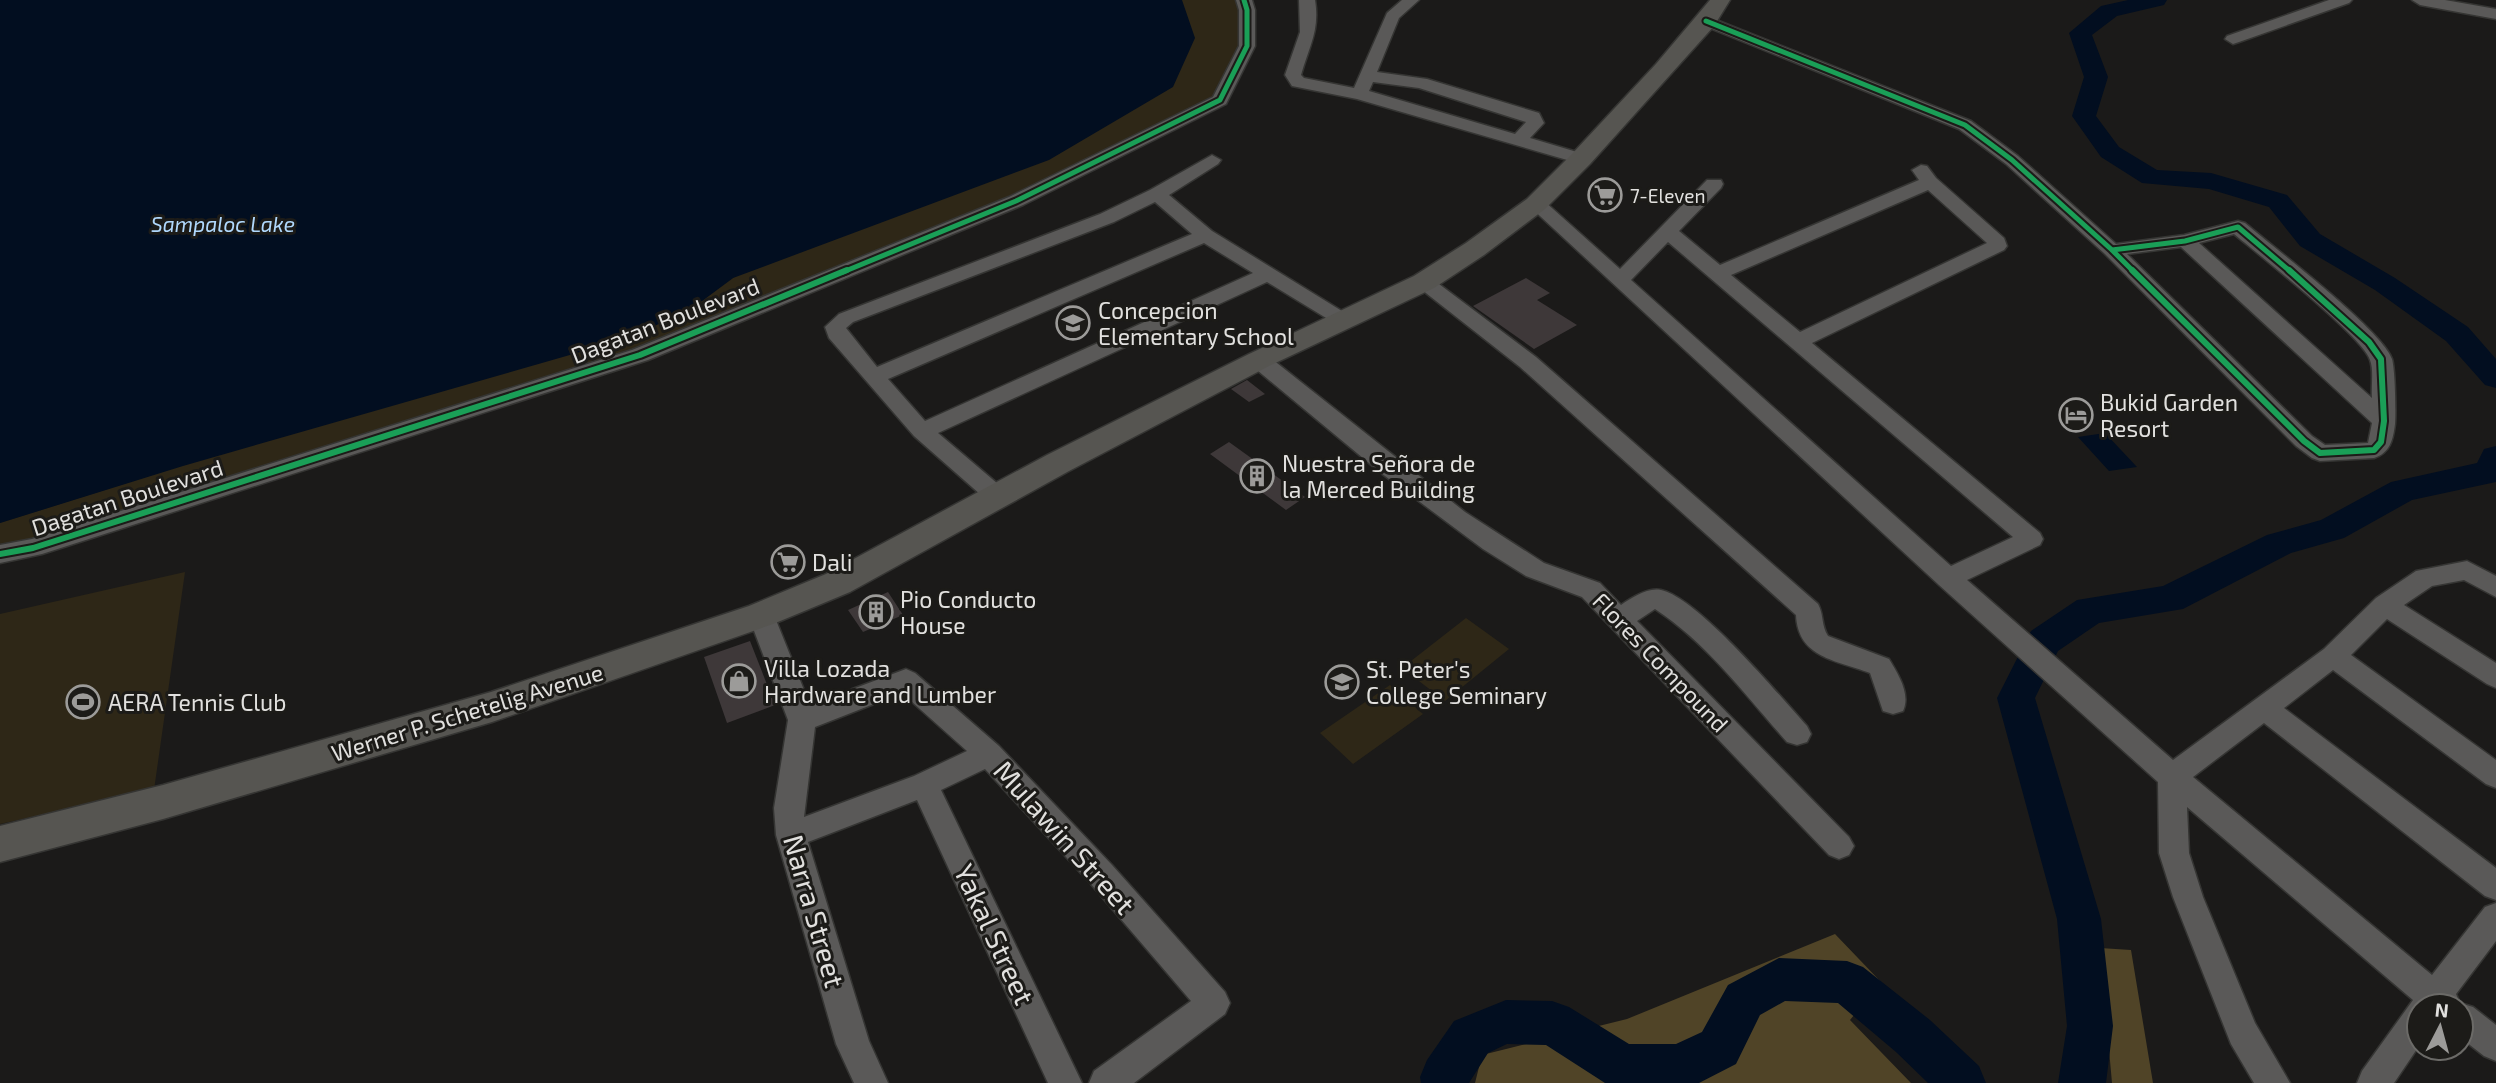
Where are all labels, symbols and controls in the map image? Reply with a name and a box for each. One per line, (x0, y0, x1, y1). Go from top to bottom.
supermarket icon: 7-Eleven (1586, 176, 1624, 214)
place label: 7-Eleven (1630, 184, 1706, 207)
water label: Sampaloc Lake (151, 211, 295, 236)
street label: Dagatan Boulevard (567, 271, 763, 369)
place label: Concepcion Elementary School (1098, 296, 1294, 350)
school or university icon: Concepcion Elementary School (1054, 304, 1092, 342)
place label: Bukid Garden Resort (2100, 388, 2238, 442)
hotel icon: Bukid Garden Resort (2057, 396, 2095, 434)
place label: Nuestra Señora de la Merced Building (1282, 449, 1475, 503)
street label: Dagatan Boulevard (28, 453, 226, 541)
building icon: Nuestra Señora de la Merced Building (1238, 457, 1276, 495)
supermarket icon: Dali (769, 543, 807, 581)
place label: Dali (812, 548, 852, 576)
place label: Pio Conducto House (900, 585, 1036, 639)
street label: Flores Compound (1587, 587, 1735, 737)
building icon: Pio Conducto House (857, 593, 895, 631)
place label: Villa Lozada Hardware and Lumber (764, 654, 996, 708)
place label: St. Peter's College Seminary (1366, 655, 1547, 709)
street label: Werner P. Schetelig Avenue (328, 657, 606, 767)
shop icon: Villa Lozada Hardware and Lumber (720, 662, 758, 700)
school or university icon: St. Peter's College Seminary (1323, 663, 1361, 701)
sports icon: AERA Tennis Club (64, 683, 102, 721)
place label: AERA Tennis Club (108, 688, 286, 716)
street label: Mulawin Street (987, 753, 1143, 921)
street label: Narra Street (777, 831, 853, 991)
street label: Yakal Street (948, 858, 1042, 1010)
north arrow (2405, 992, 2475, 1062)
text: N (2434, 997, 2450, 1022)

